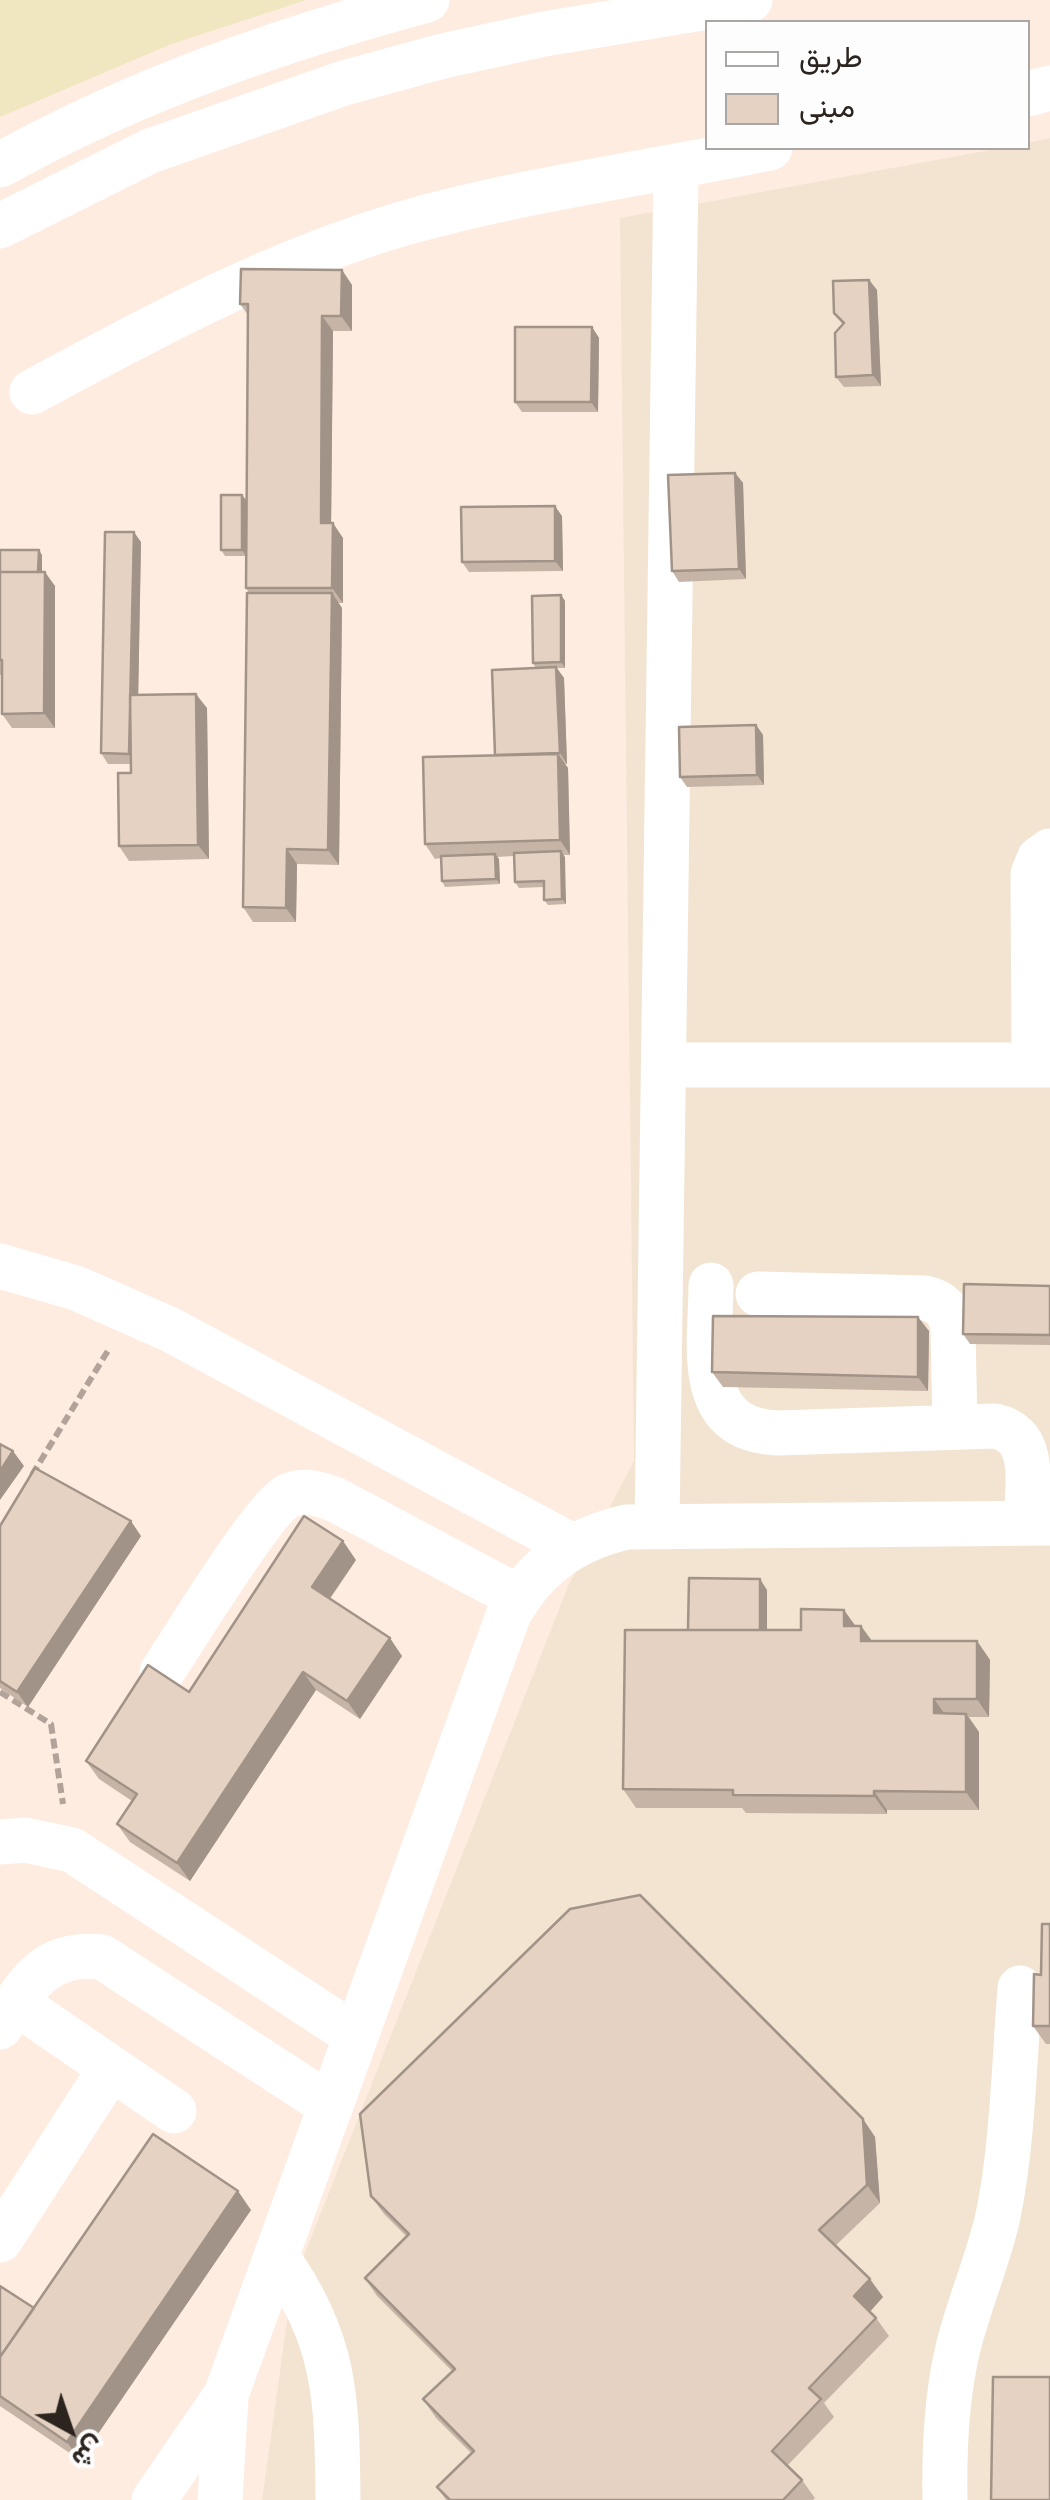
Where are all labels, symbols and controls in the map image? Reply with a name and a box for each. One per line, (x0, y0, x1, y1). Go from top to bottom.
legend (705, 20, 1030, 150)
text: طريق (799, 36, 863, 75)
text: مبنى (799, 86, 855, 125)
north arrow (20, 2380, 120, 2480)
text: ش (65, 2428, 114, 2478)

